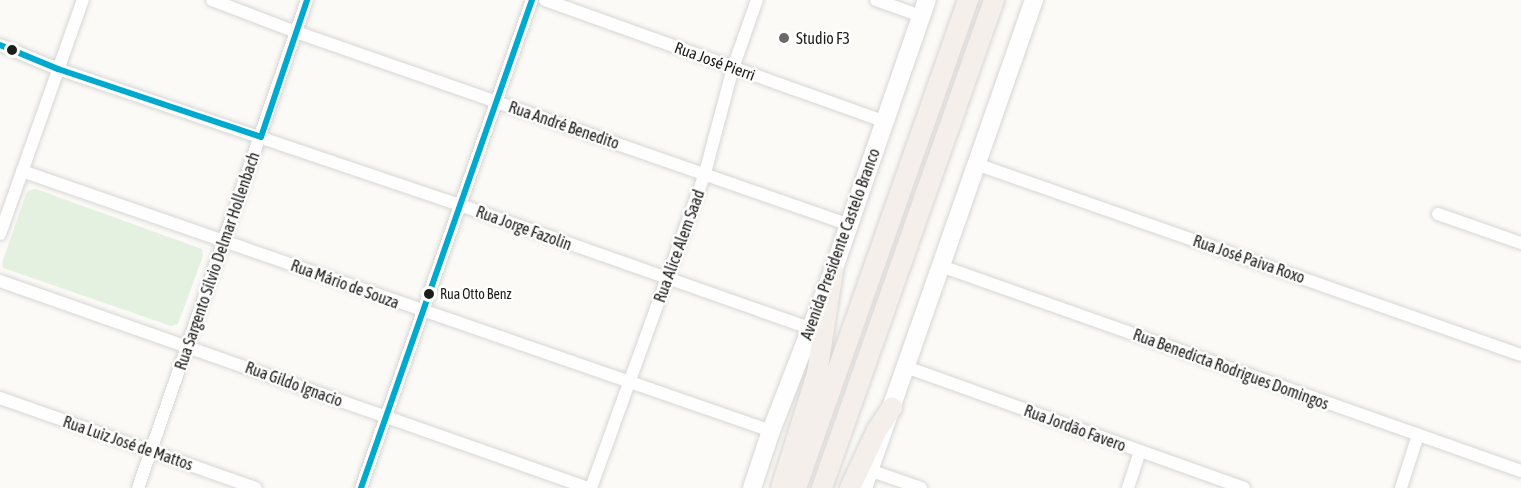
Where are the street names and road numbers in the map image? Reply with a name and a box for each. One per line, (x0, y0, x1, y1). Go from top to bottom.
street label: Rua José Pierri (672, 37, 758, 85)
street label: Rua André Benedito (506, 97, 622, 153)
street label: Avenida Presidente Castelo Branco (796, 146, 884, 342)
street label: Rua Sargento Sílvio Delmar Hollenbach (171, 150, 263, 372)
street label: Rua Alice Alem Saad (650, 187, 708, 305)
street label: Rua Jorge Fazolin (473, 202, 575, 254)
street label: Rua José Paiva Roxo (1191, 231, 1307, 287)
street label: Rua Mário de Souza (288, 256, 402, 312)
street label: Rua Benedicta Rodrigues Domingos (1130, 325, 1332, 413)
street label: Rua Gildo Ignacio (243, 358, 345, 410)
street label: Rua Jordão Favero (1021, 401, 1129, 455)
street label: Rua Luiz José de Mattos (61, 412, 195, 474)

